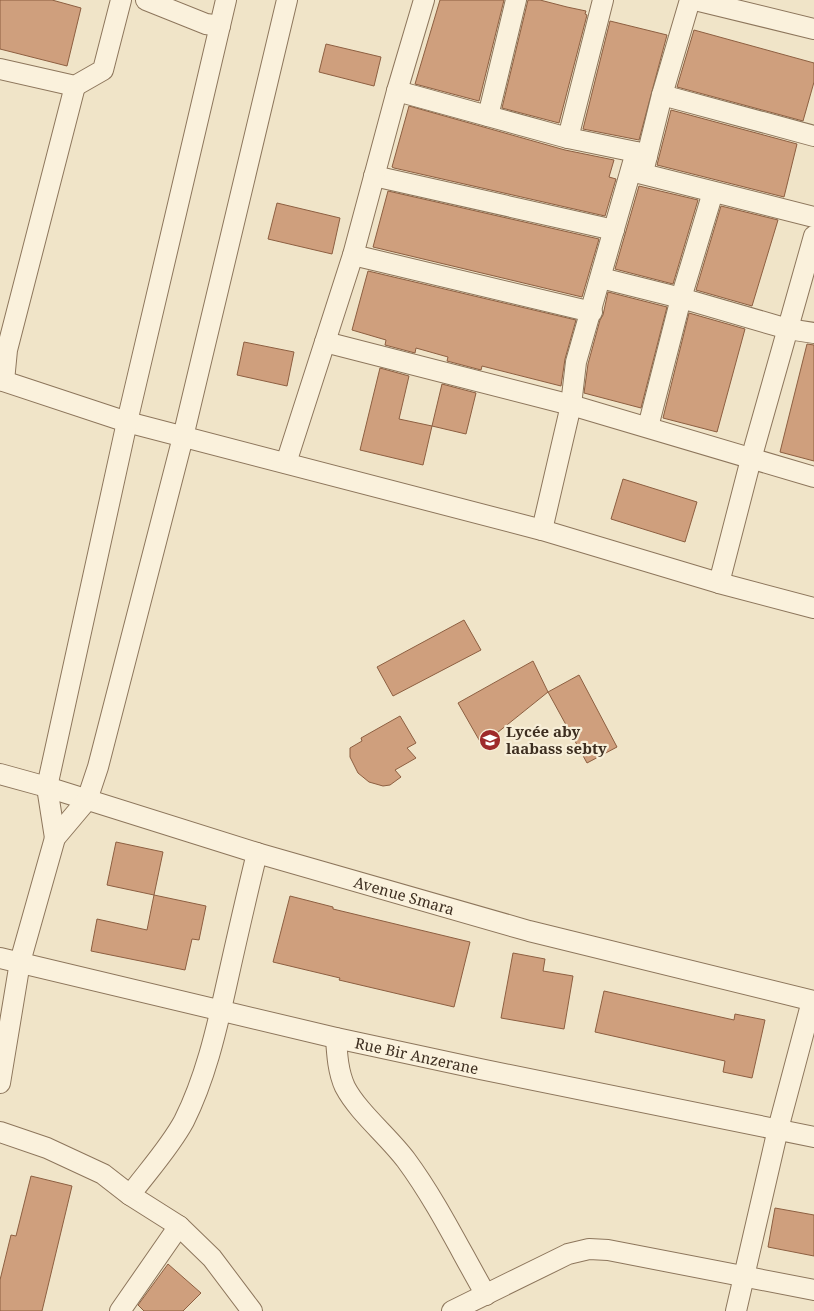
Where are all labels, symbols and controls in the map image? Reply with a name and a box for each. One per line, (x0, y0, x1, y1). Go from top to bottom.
place label: Lycée aby laabass sebty (506, 721, 607, 758)
school or university icon: Lycée aby laabass sebty (478, 728, 502, 752)
street label: Avenue Smara (352, 871, 457, 919)
street label: Rue Bir Anzerane (353, 1032, 480, 1078)

